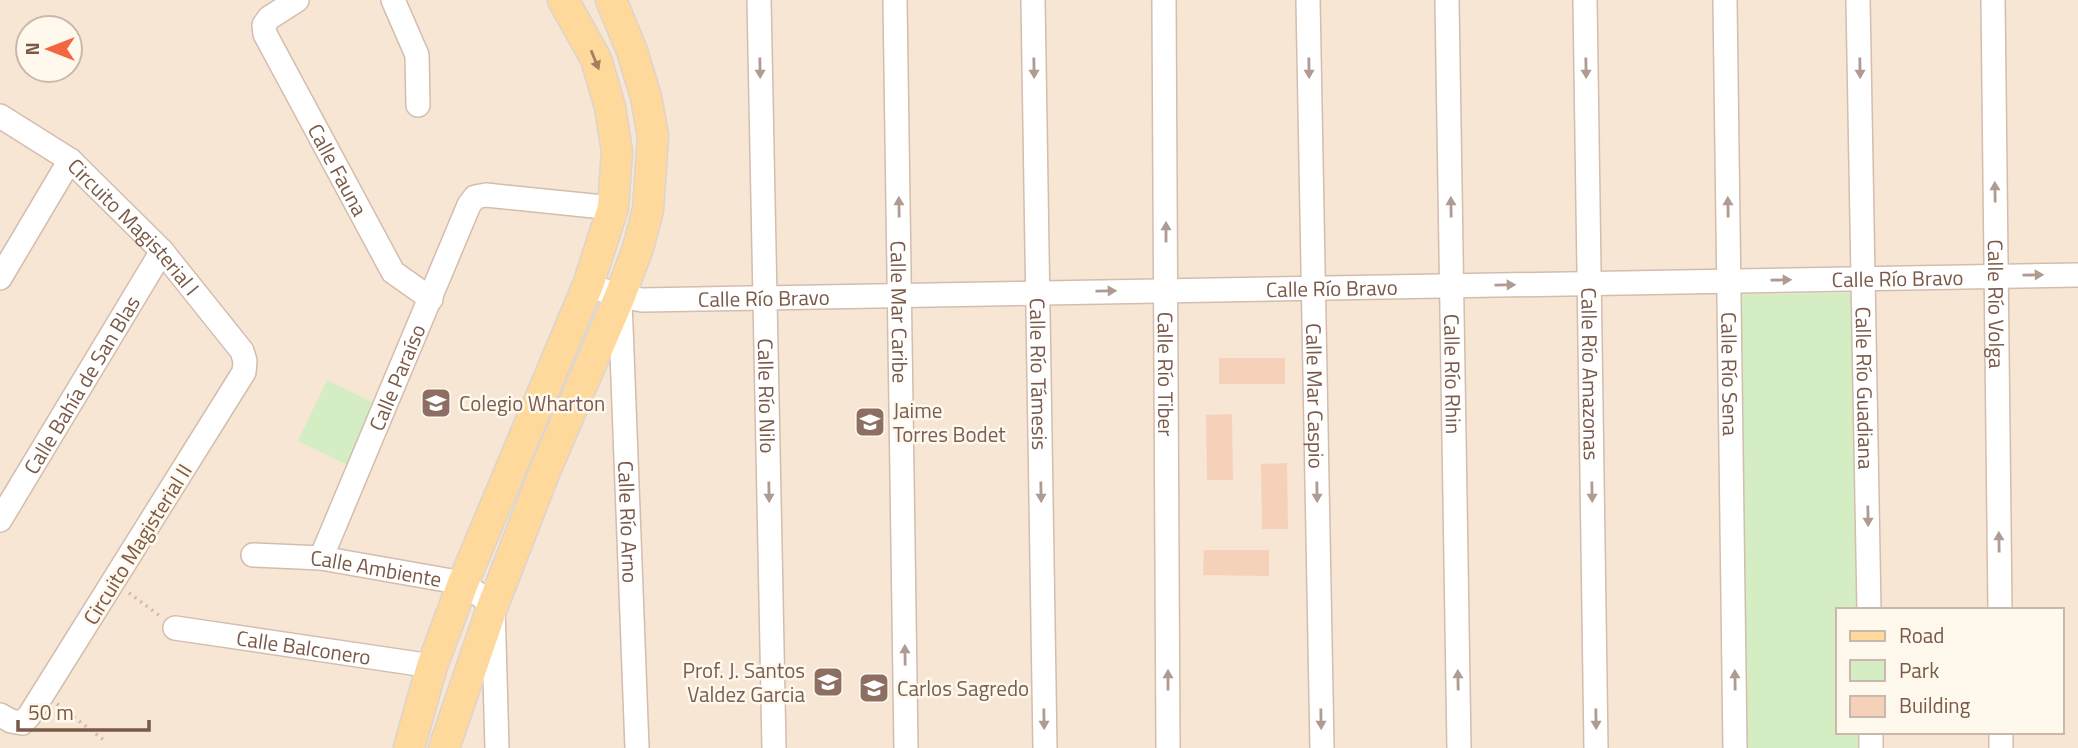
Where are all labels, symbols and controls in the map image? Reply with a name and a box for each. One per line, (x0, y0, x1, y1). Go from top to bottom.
north arrow (14, 14, 84, 84)
text: N (17, 42, 46, 56)
one-way arrow (590, 50, 601, 71)
one-way arrow (754, 57, 766, 79)
one-way arrow (1028, 57, 1040, 79)
one-way arrow (1303, 57, 1315, 79)
one-way arrow (1580, 57, 1591, 79)
one-way arrow (1854, 57, 1866, 79)
street label: Calle Fauna (300, 118, 376, 222)
street label: Circuito Magisterial I (61, 150, 207, 302)
one-way arrow (1989, 180, 2001, 202)
one-way arrow (893, 196, 905, 218)
one-way arrow (1445, 196, 1456, 218)
one-way arrow (1722, 196, 1734, 218)
one-way arrow (1160, 221, 1172, 243)
street label: Calle Río Volga (1980, 239, 2013, 369)
street label: Calle Mar Caribe (883, 240, 917, 383)
street label: Calle Río Bravo (1831, 261, 1964, 295)
one-way arrow (2022, 270, 2044, 281)
street label: Calle Río Bravo (1266, 271, 1398, 305)
one-way arrow (1770, 274, 1792, 286)
one-way arrow (1494, 279, 1516, 290)
street label: Calle Río Bravo (698, 281, 830, 315)
one-way arrow (1095, 286, 1117, 297)
street label: Calle Río Amazonas (1573, 287, 1608, 461)
street label: Calle Bahía de San Blas (15, 289, 148, 480)
street label: Calle Río Támesis (1022, 298, 1056, 450)
street label: Calle Río Guadiana (1848, 306, 1882, 470)
street label: Calle Río Tiber (1150, 312, 1182, 436)
street label: Calle Río Sena (1713, 312, 1747, 437)
street label: Calle Río Rhin (1436, 314, 1470, 434)
street label: Calle Paraíso (360, 319, 433, 436)
street label: Calle Mar Caspio (1298, 323, 1333, 469)
street label: Calle Río Nilo (750, 338, 784, 454)
school or university icon: Colegio Wharton (419, 386, 453, 420)
place label: Colegio Wharton (459, 387, 605, 419)
place label: Jaime Torres Bodet (893, 394, 1006, 450)
school or university icon: Jaime Torres Bodet (853, 405, 887, 439)
street label: Circuito Magisterial II (75, 457, 199, 631)
street label: Calle Río Arno (610, 460, 647, 584)
one-way arrow (763, 481, 775, 503)
one-way arrow (1035, 481, 1046, 503)
one-way arrow (1312, 481, 1323, 503)
one-way arrow (1586, 481, 1598, 503)
one-way arrow (1862, 505, 1874, 527)
one-way arrow (1993, 530, 2005, 552)
street label: Calle Ambiente (310, 542, 444, 595)
legend (1836, 608, 2064, 734)
text: Road (1899, 619, 1944, 651)
street label: Calle Balconero (234, 621, 373, 673)
one-way arrow (899, 644, 910, 666)
place label: Prof. J. Santos Valdez Garcia (683, 654, 805, 710)
text: Park (1899, 654, 1939, 686)
school or university icon: Prof. J. Santos Valdez Garcia (811, 665, 845, 699)
one-way arrow (1162, 669, 1174, 691)
one-way arrow (1452, 669, 1464, 691)
one-way arrow (1729, 669, 1740, 691)
school or university icon: Carlos Sagredo (857, 671, 891, 705)
place label: Carlos Sagredo (897, 672, 1029, 704)
scale bar (18, 688, 149, 732)
text: Building (1899, 689, 1971, 721)
text: 50 m (28, 696, 74, 728)
one-way arrow (1038, 708, 1050, 730)
one-way arrow (1315, 708, 1327, 730)
one-way arrow (1590, 708, 1602, 730)

